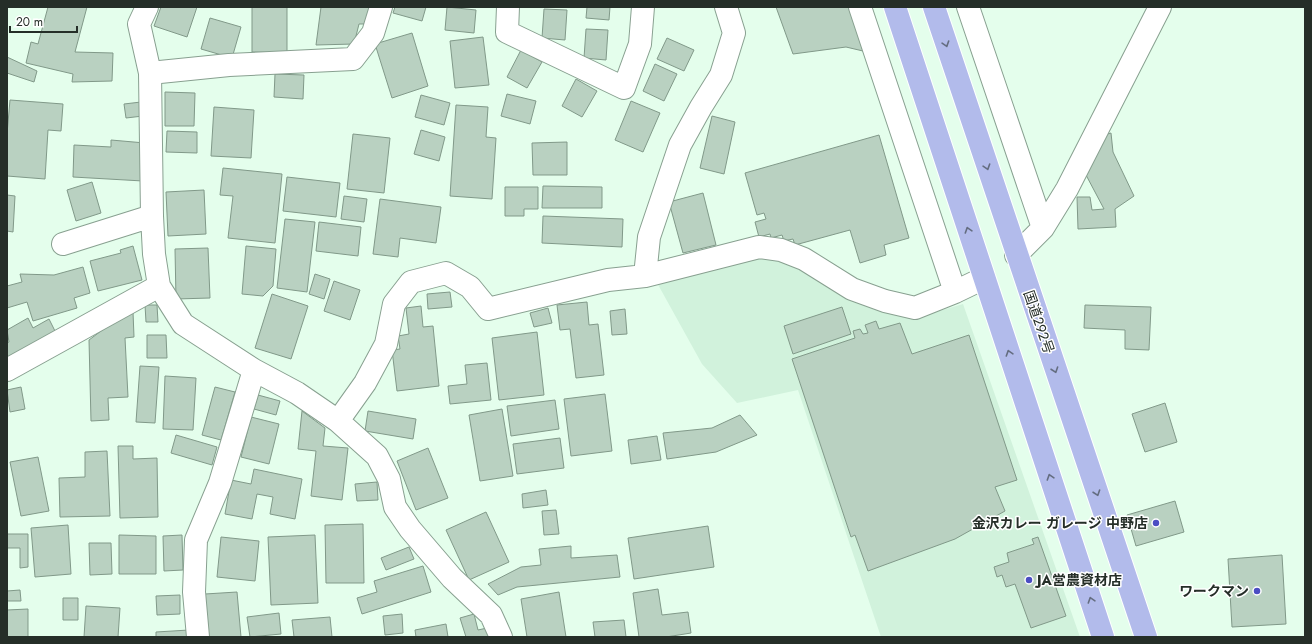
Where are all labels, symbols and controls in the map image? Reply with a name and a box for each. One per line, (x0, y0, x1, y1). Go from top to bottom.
scale bar (10, 8, 77, 34)
text: 20 m (16, 13, 43, 31)
one-way arrow (941, 40, 950, 47)
one-way arrow (982, 164, 991, 171)
one-way arrow (964, 227, 973, 234)
street label: 国道292号 (1019, 288, 1059, 356)
one-way arrow (1005, 350, 1014, 357)
one-way arrow (1051, 366, 1059, 373)
one-way arrow (1046, 473, 1055, 480)
one-way arrow (1093, 490, 1101, 497)
place label: 金沢カレー ガレージ 中野店 (972, 513, 1148, 533)
marker: 金沢カレー ガレージ 中野店 (1151, 518, 1161, 528)
place label: JA営農資材店 (1034, 570, 1122, 590)
marker: JA営農資材店 (1024, 575, 1034, 585)
place label: ワークマン (1179, 581, 1249, 601)
marker: ワークマン (1252, 586, 1262, 596)
one-way arrow (1087, 597, 1096, 604)

